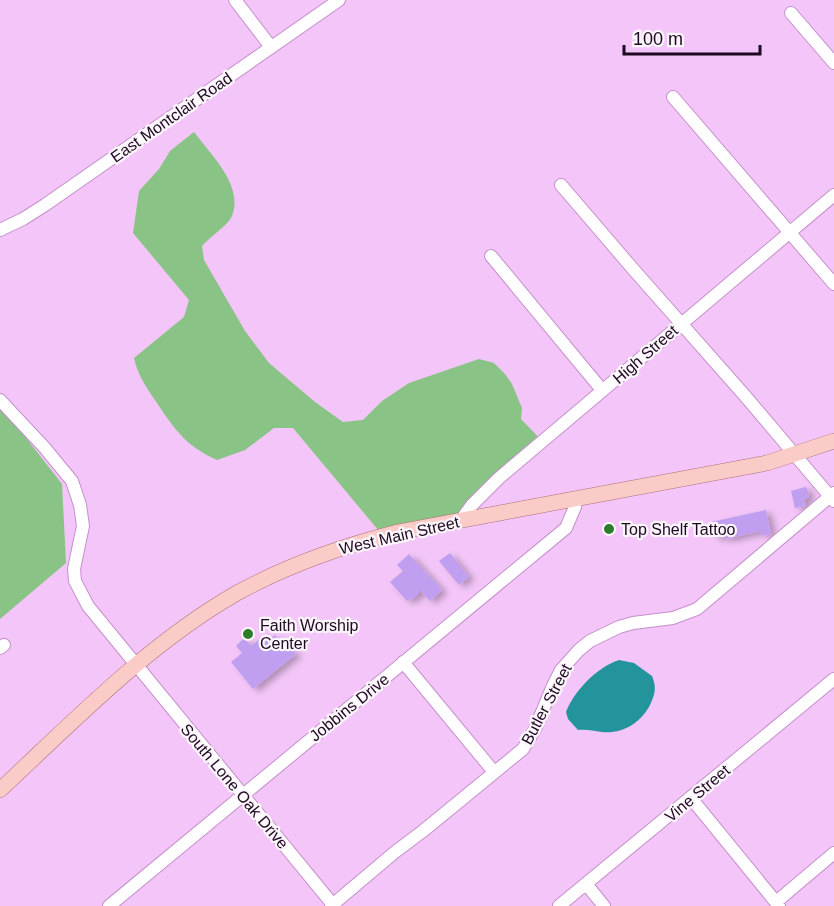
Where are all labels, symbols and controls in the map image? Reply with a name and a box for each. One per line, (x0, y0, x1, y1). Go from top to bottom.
scale bar (624, 18, 760, 56)
text: 100 m (633, 29, 683, 49)
street label: East Montclair Road (107, 69, 235, 166)
street label: High Street (610, 321, 682, 387)
street label: West Main Street (338, 513, 461, 558)
place label: Top Shelf Tattoo (621, 521, 736, 538)
marker: Top Shelf Tattoo (602, 522, 616, 536)
place label: Faith Worship Center (260, 617, 359, 652)
marker: Faith Worship Center (241, 627, 255, 641)
street label: Butler Street (518, 660, 575, 747)
street label: Jobbins Drive (306, 670, 392, 744)
street label: South Lone Oak Drive (178, 721, 292, 852)
street label: Vine Street (662, 761, 733, 825)

